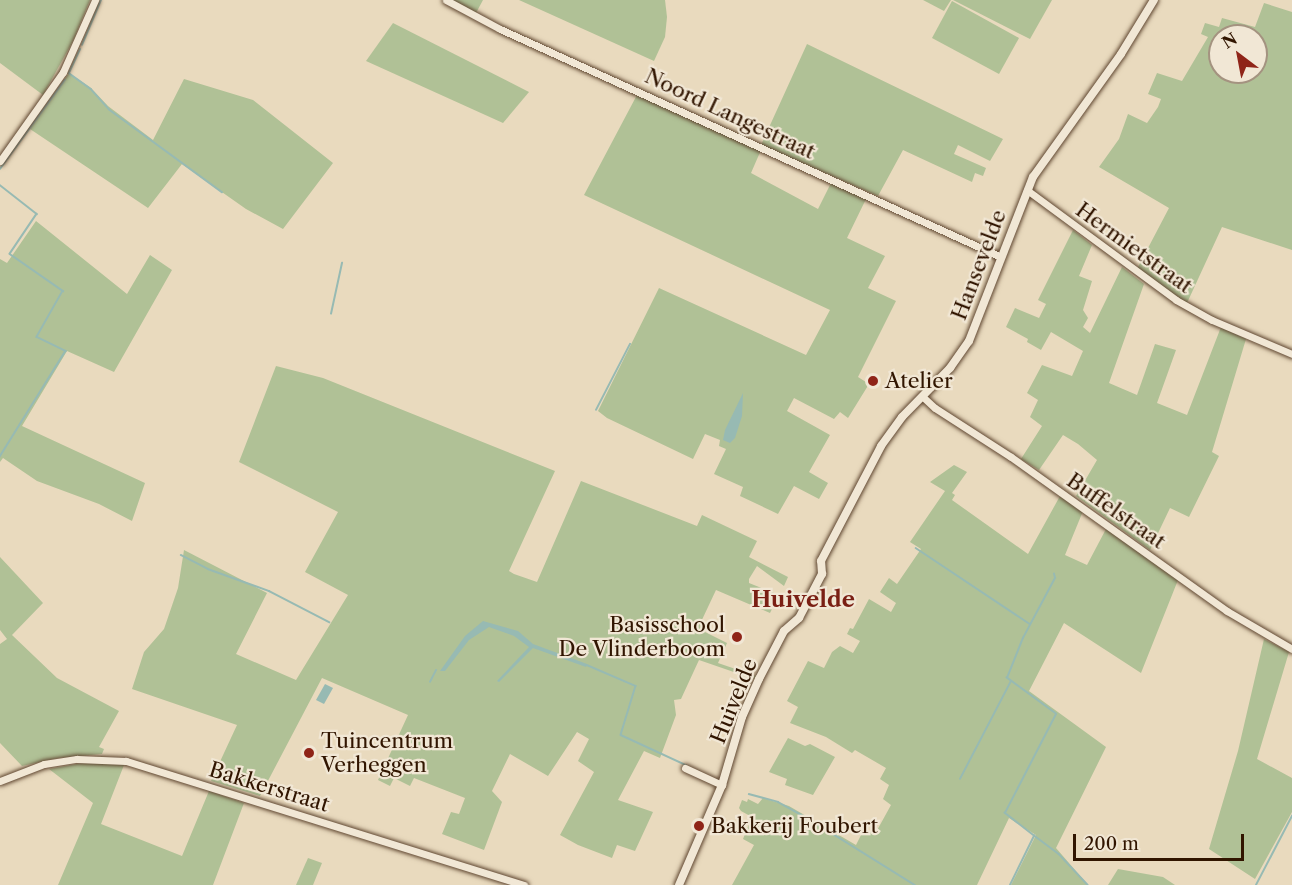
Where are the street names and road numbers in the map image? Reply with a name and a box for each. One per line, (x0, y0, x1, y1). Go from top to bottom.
street label: Noord Langestraat (641, 63, 819, 165)
street label: Hermietstraat (1071, 197, 1197, 299)
street label: Hansevelde (946, 206, 1012, 324)
street label: Buffelstraat (1062, 468, 1170, 554)
street label: Huivelde (705, 655, 763, 747)
street label: Bakkerstraat (206, 757, 332, 817)

